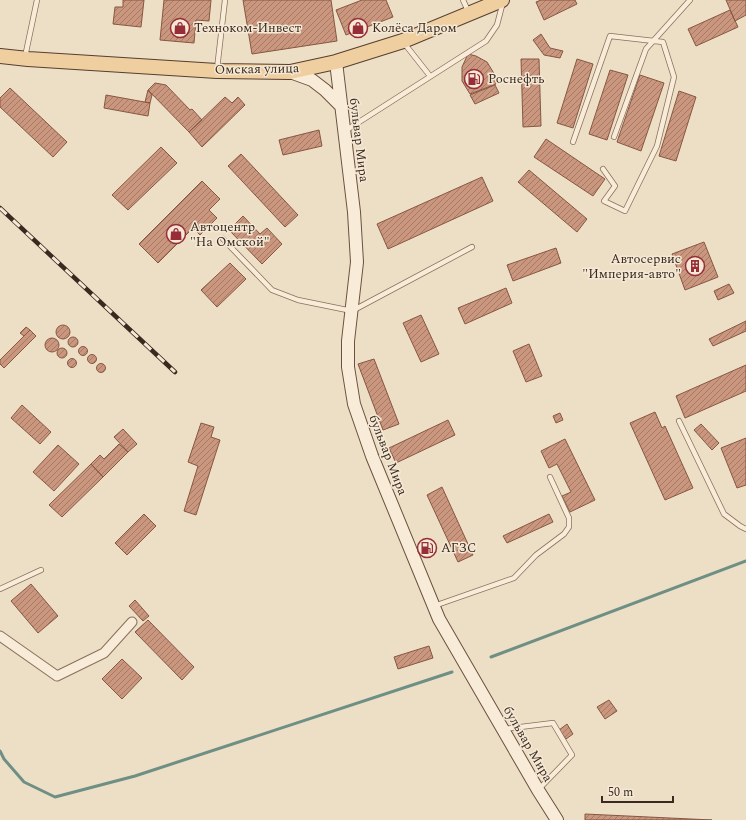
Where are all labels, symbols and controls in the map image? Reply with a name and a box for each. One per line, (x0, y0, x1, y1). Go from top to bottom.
shop icon: Техноком-Инвест (169, 17, 191, 39)
shop icon: Колёса Даром (347, 17, 369, 39)
place label: Техноком-Инвест (194, 18, 301, 38)
place label: Колёса Даром (372, 18, 457, 38)
street label: Омская улица (215, 58, 300, 80)
fuel station icon: Роснефть (463, 68, 485, 90)
place label: Роснефть (488, 69, 545, 89)
street label: бульвар Мира (344, 97, 374, 184)
place label: Автоцентр "На Омской" (190, 217, 270, 252)
shop icon: Автоцентр "На Омской" (165, 223, 187, 245)
place label: Автосервис "Империя-авто" (582, 249, 681, 284)
building icon: Автосервис "Империя-авто" (684, 255, 706, 277)
street label: бульвар Мира (363, 412, 413, 499)
fuel station icon: АГЗС (416, 537, 438, 559)
place label: АГЗС (441, 538, 476, 558)
street label: бульвар Мира (498, 702, 558, 786)
scale bar (602, 778, 673, 804)
text: 50 m (608, 783, 633, 802)

